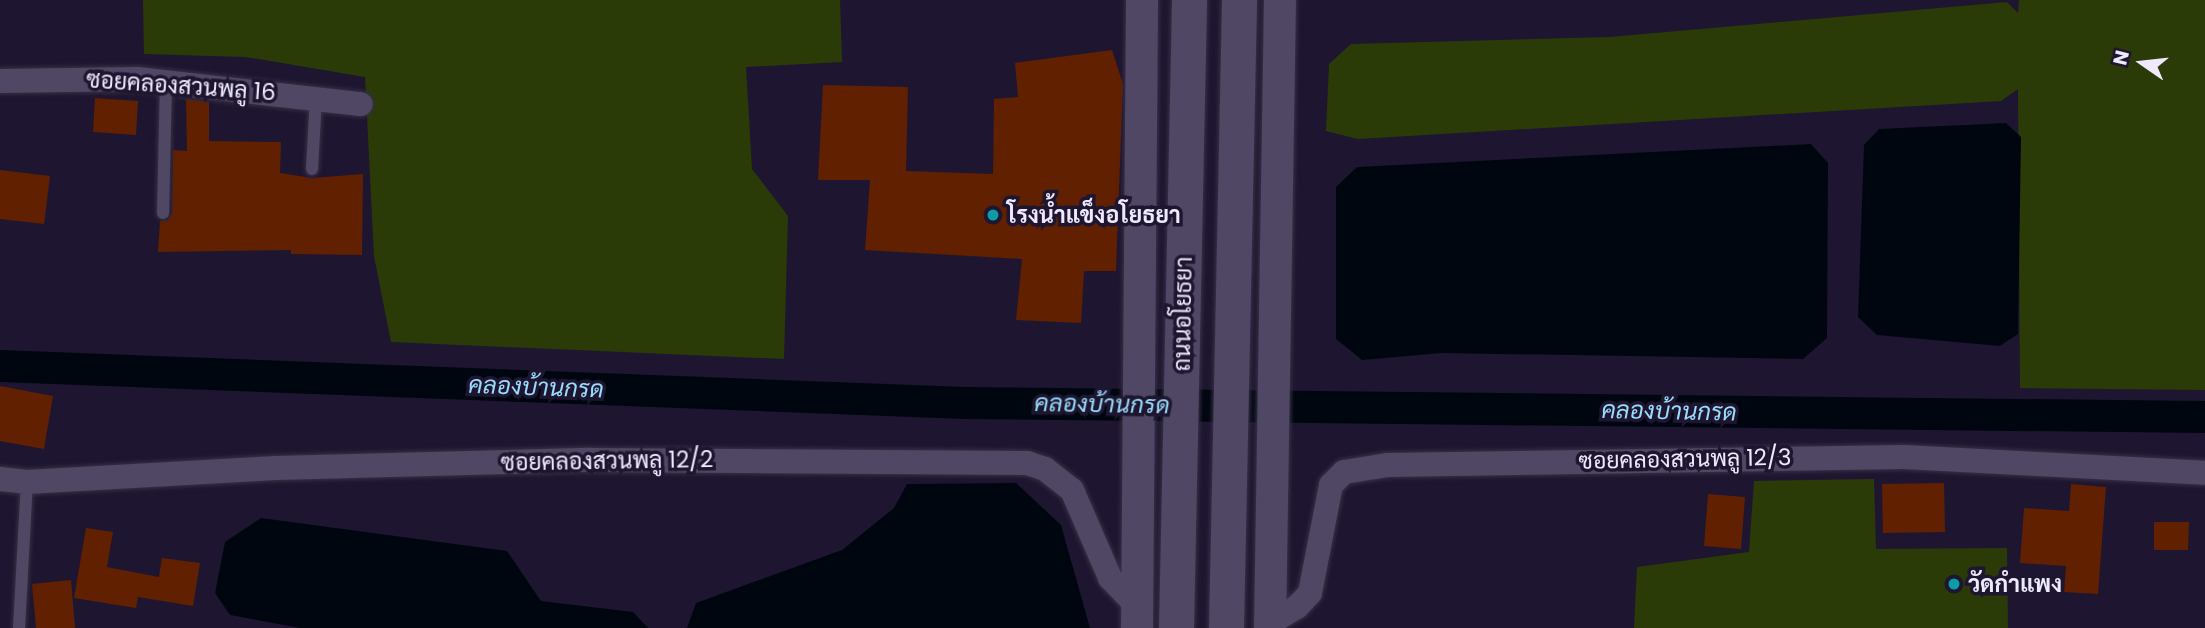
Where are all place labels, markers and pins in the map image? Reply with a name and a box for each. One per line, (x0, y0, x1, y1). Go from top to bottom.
place label: โรงน้ำแข็งอโยธยา (1007, 201, 1181, 229)
marker: โรงน้ำแข็งอโยธยา (985, 207, 1001, 223)
place label: วัดกำแพง (1968, 570, 2062, 598)
marker: วัดกำแพง (1946, 576, 1962, 592)

